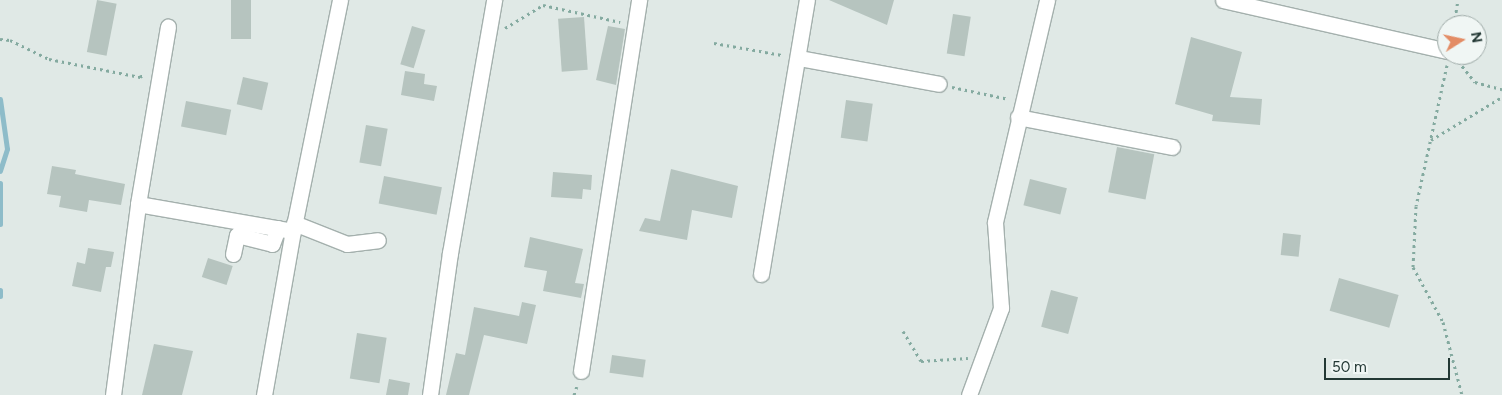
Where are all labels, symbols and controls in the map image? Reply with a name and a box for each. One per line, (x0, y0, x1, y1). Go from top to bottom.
north arrow (1437, 15, 1487, 65)
text: N (1467, 31, 1486, 44)
scale bar (1327, 348, 1453, 380)
text: 50 m (1332, 358, 1367, 376)

